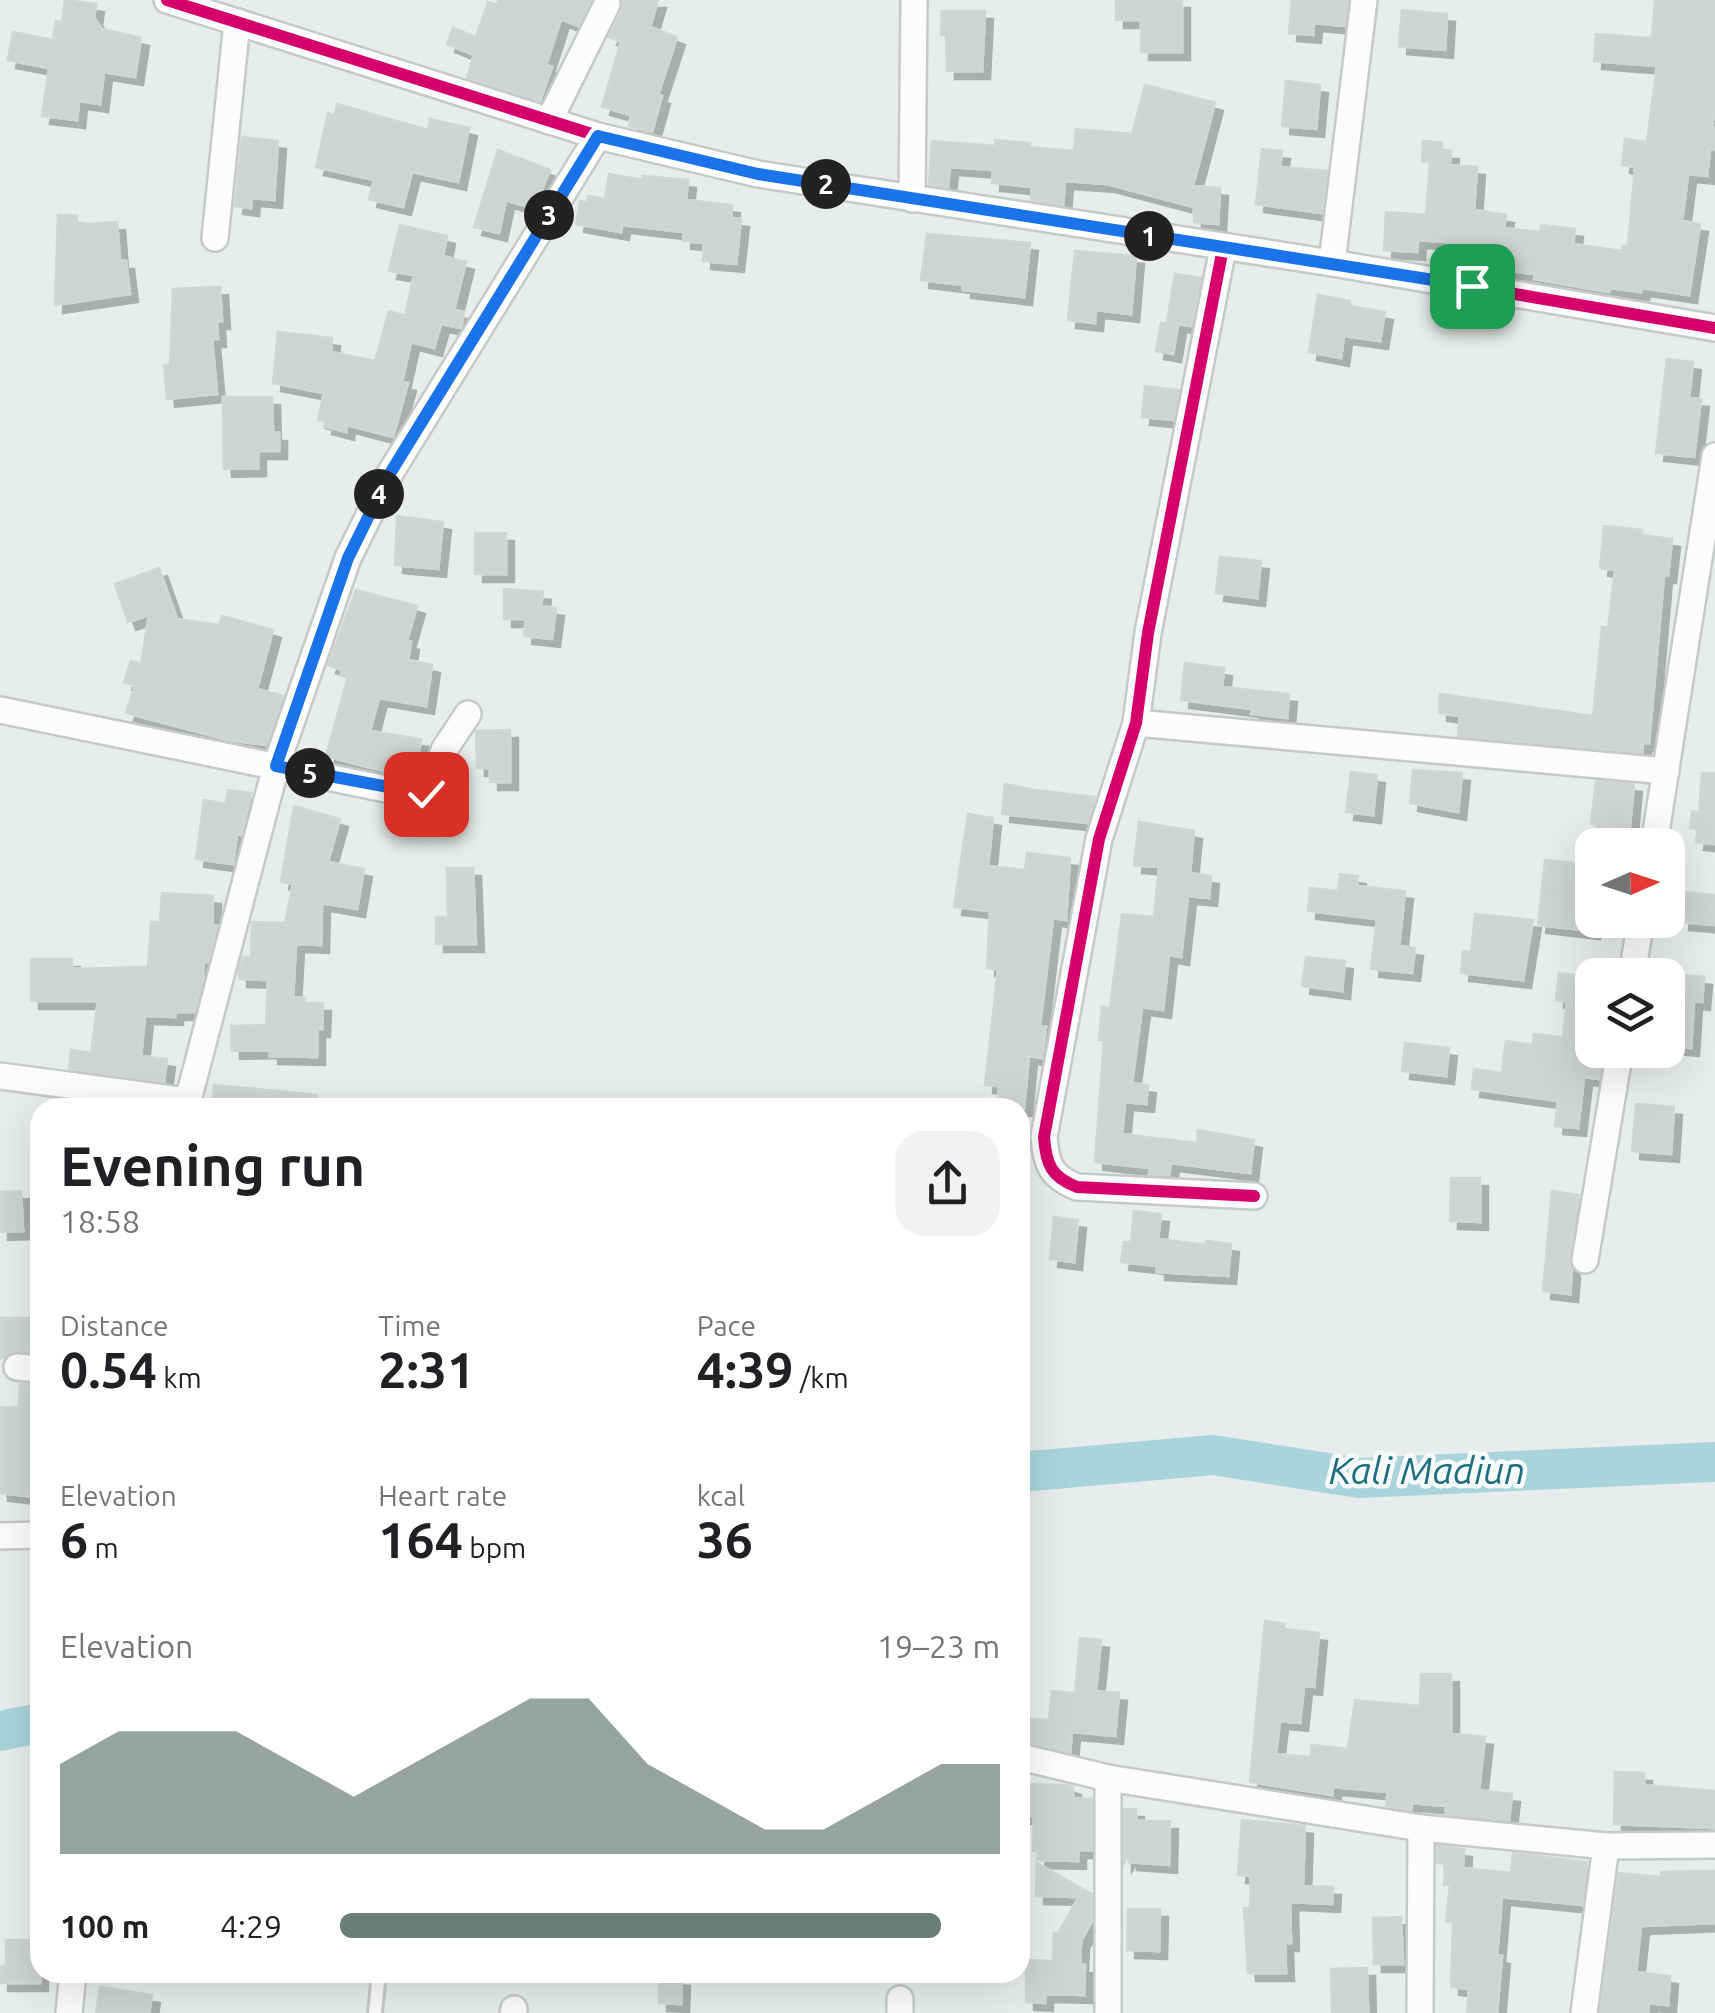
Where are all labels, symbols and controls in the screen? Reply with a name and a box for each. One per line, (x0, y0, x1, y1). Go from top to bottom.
pin: 2 (801, 159, 851, 209)
text: 2 (818, 168, 834, 199)
pin: 3 (524, 190, 574, 240)
text: 3 (541, 199, 557, 230)
pin: 1 (1124, 211, 1174, 261)
text: 1 (1141, 220, 1157, 251)
pin (1430, 244, 1515, 329)
icon: arrive (1445, 259, 1500, 314)
pin: 4 (354, 469, 404, 519)
text: 4 (371, 478, 387, 509)
pin: 5 (285, 748, 335, 798)
pin (384, 752, 469, 837)
text: 5 (302, 757, 318, 788)
icon: check (399, 767, 454, 822)
north arrow (1575, 828, 1685, 938)
map controls (1575, 828, 1685, 1068)
button: layers (1575, 958, 1685, 1068)
button: share (895, 1131, 1000, 1236)
text: Evening run (60, 1135, 365, 1196)
text: 18:58 (60, 1203, 140, 1239)
text: Distance (60, 1310, 168, 1341)
text: Time (378, 1310, 441, 1341)
text: Pace (697, 1310, 756, 1341)
text: 0.54 (60, 1341, 157, 1397)
text: 2:31 (378, 1341, 475, 1397)
text: 4:39 (697, 1341, 794, 1397)
text: km (157, 1362, 202, 1393)
text: /km (794, 1362, 849, 1393)
water label: Kali Madiun (1329, 1449, 1525, 1491)
text: Elevation (60, 1480, 177, 1511)
text: Heart rate (378, 1480, 507, 1511)
text: kcal (697, 1480, 745, 1511)
text: 6 (60, 1511, 88, 1567)
text: 164 (378, 1511, 463, 1567)
text: 36 (697, 1511, 753, 1567)
text: m (88, 1532, 119, 1563)
text: bpm (463, 1532, 526, 1563)
text: Elevation (60, 1628, 193, 1664)
text: 19–23 m (877, 1628, 1000, 1664)
text: 100 m (60, 1908, 149, 1944)
text: 4:29 (220, 1908, 282, 1944)

